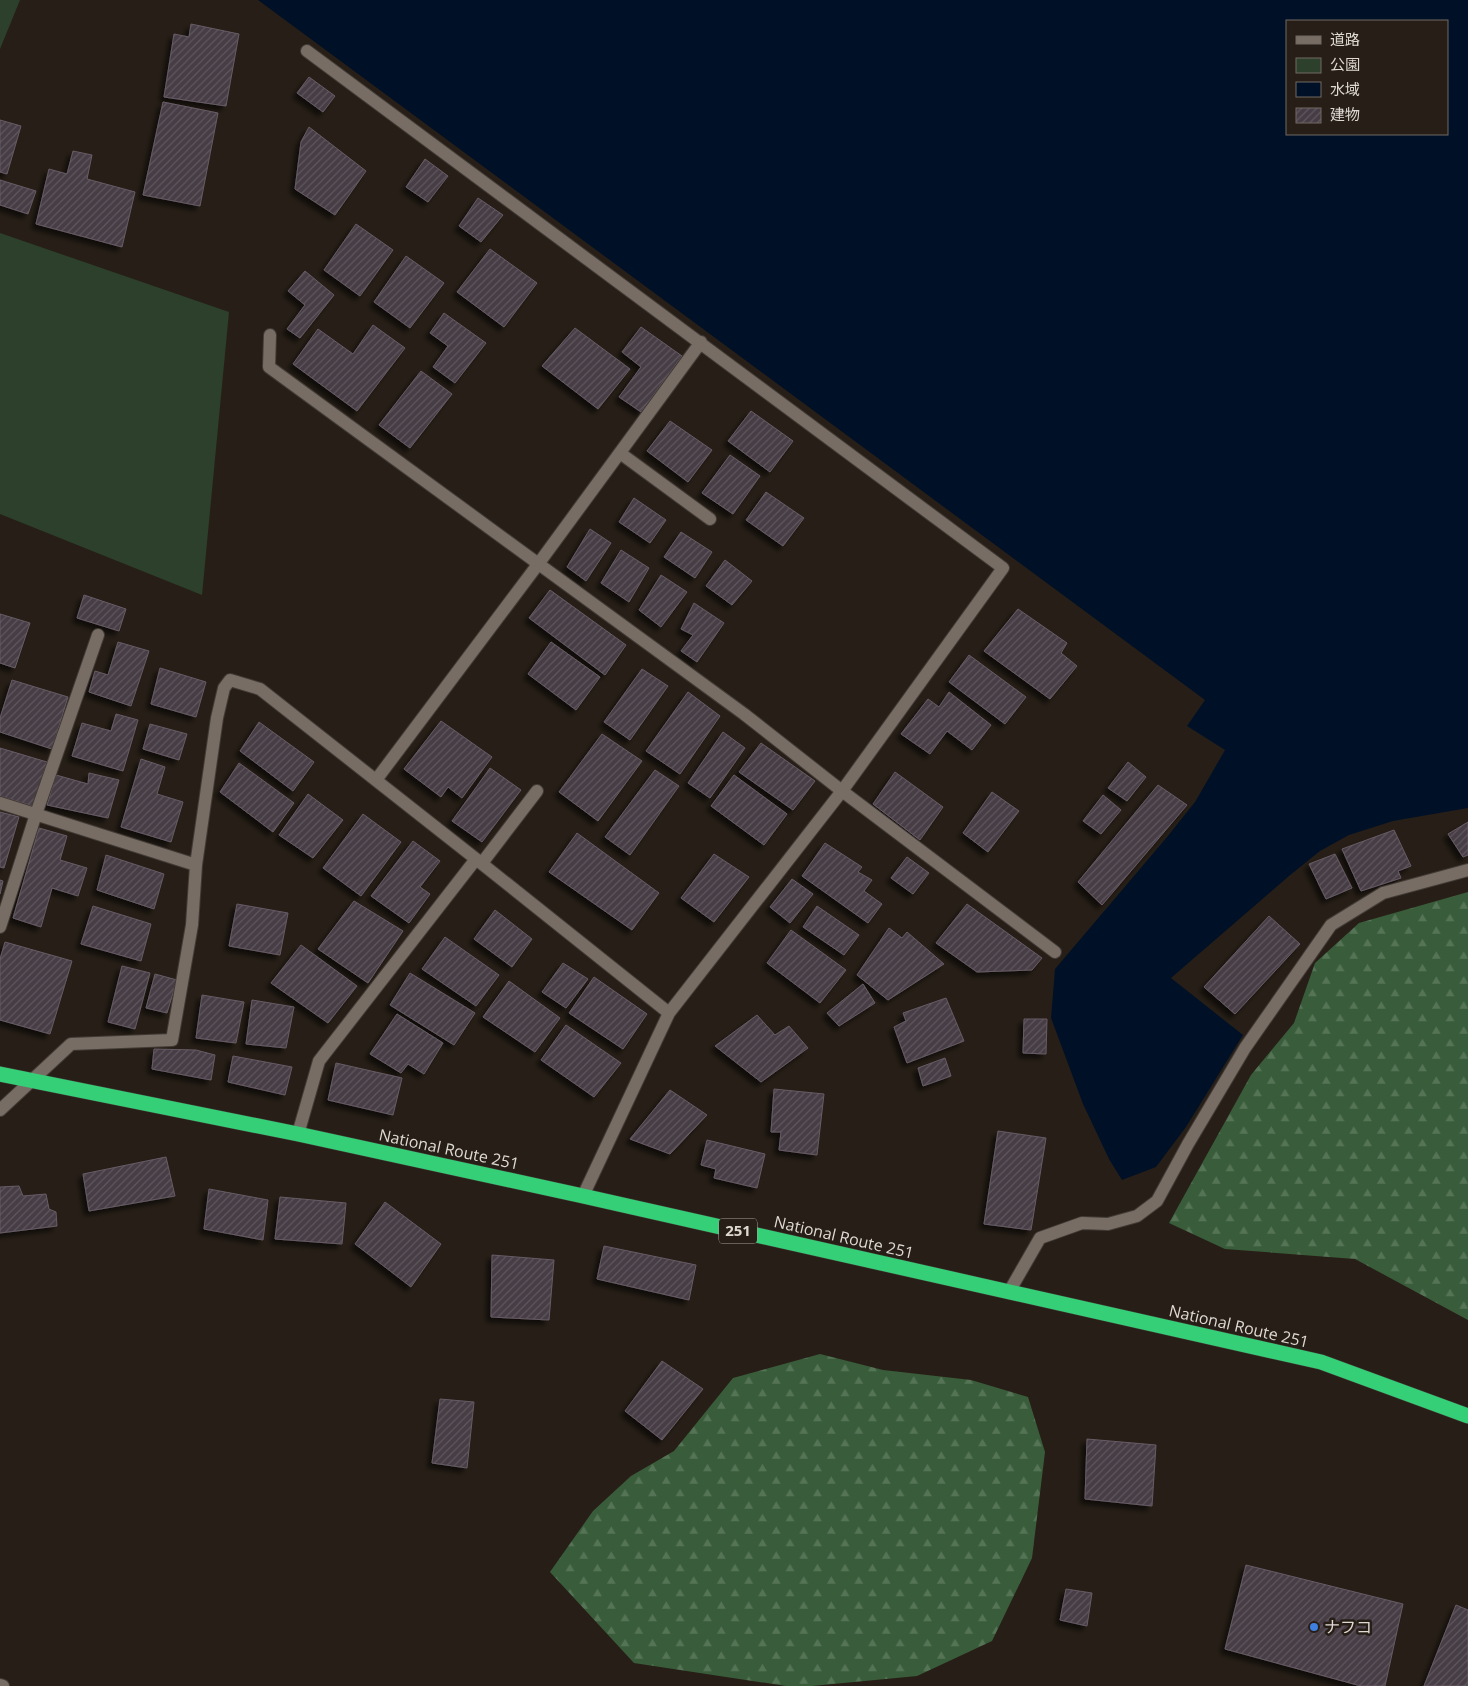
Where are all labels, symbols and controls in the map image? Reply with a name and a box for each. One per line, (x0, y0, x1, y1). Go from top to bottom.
legend (1286, 20, 1448, 135)
text: 道路 (1330, 29, 1360, 49)
text: 公園 (1330, 54, 1360, 74)
text: 水域 (1330, 79, 1360, 99)
text: 建物 (1330, 104, 1360, 124)
street label: National Route 251 (377, 1123, 521, 1175)
street label: National Route 251 (772, 1210, 916, 1264)
road number: 251 (719, 1218, 757, 1244)
street label: National Route 251 (1167, 1299, 1311, 1353)
place label: ナフコ (1324, 1616, 1372, 1638)
marker: ナフコ (1308, 1621, 1320, 1633)

